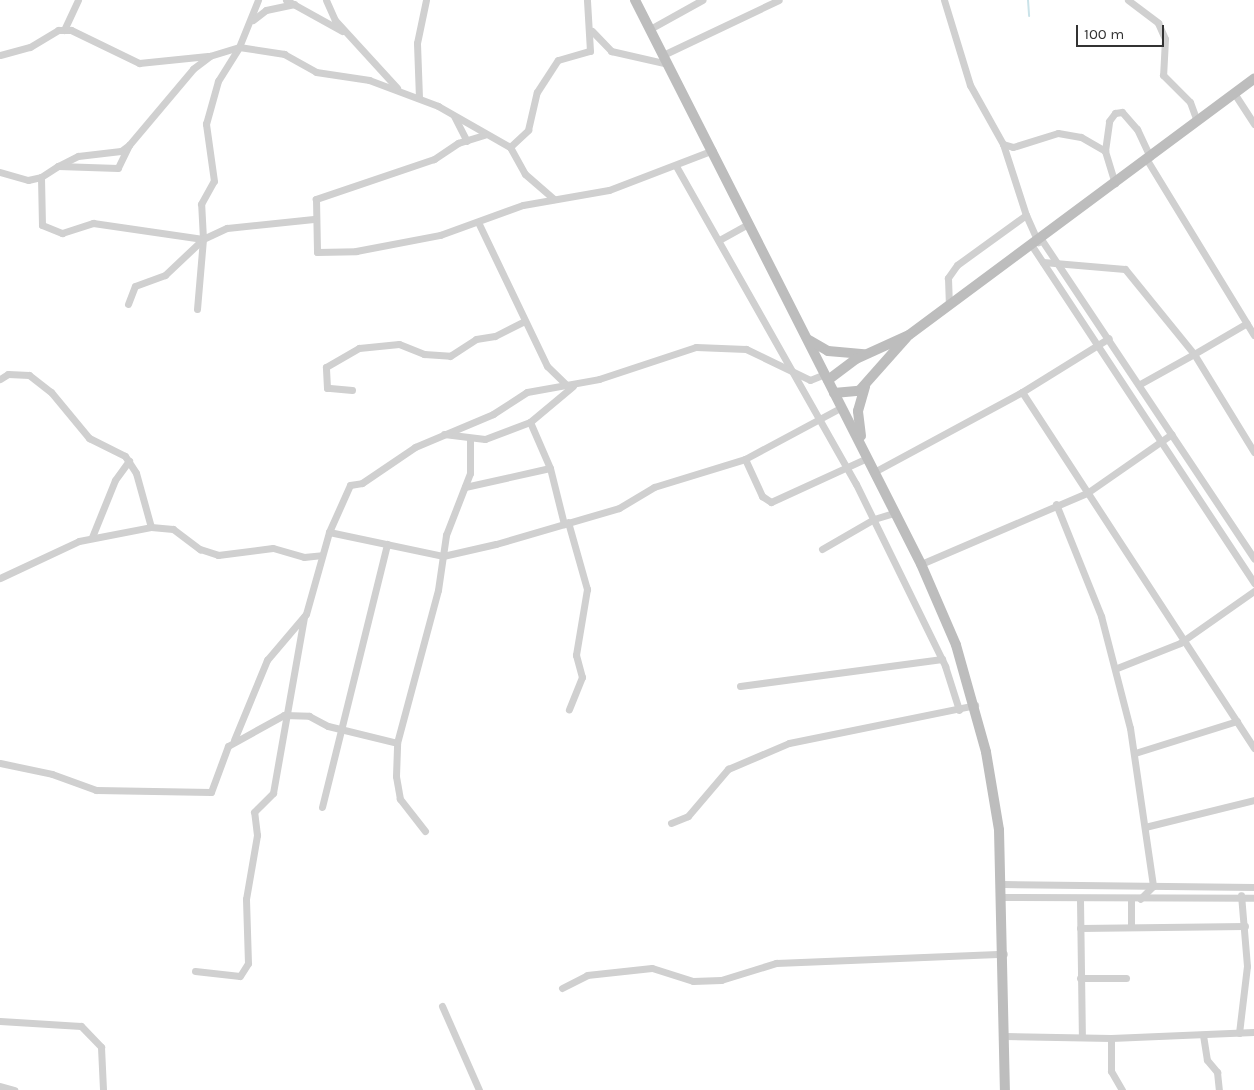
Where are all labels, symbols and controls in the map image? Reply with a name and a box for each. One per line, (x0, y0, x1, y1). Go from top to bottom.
scale bar (1079, 15, 1166, 47)
text: 100 m (1084, 25, 1124, 43)

